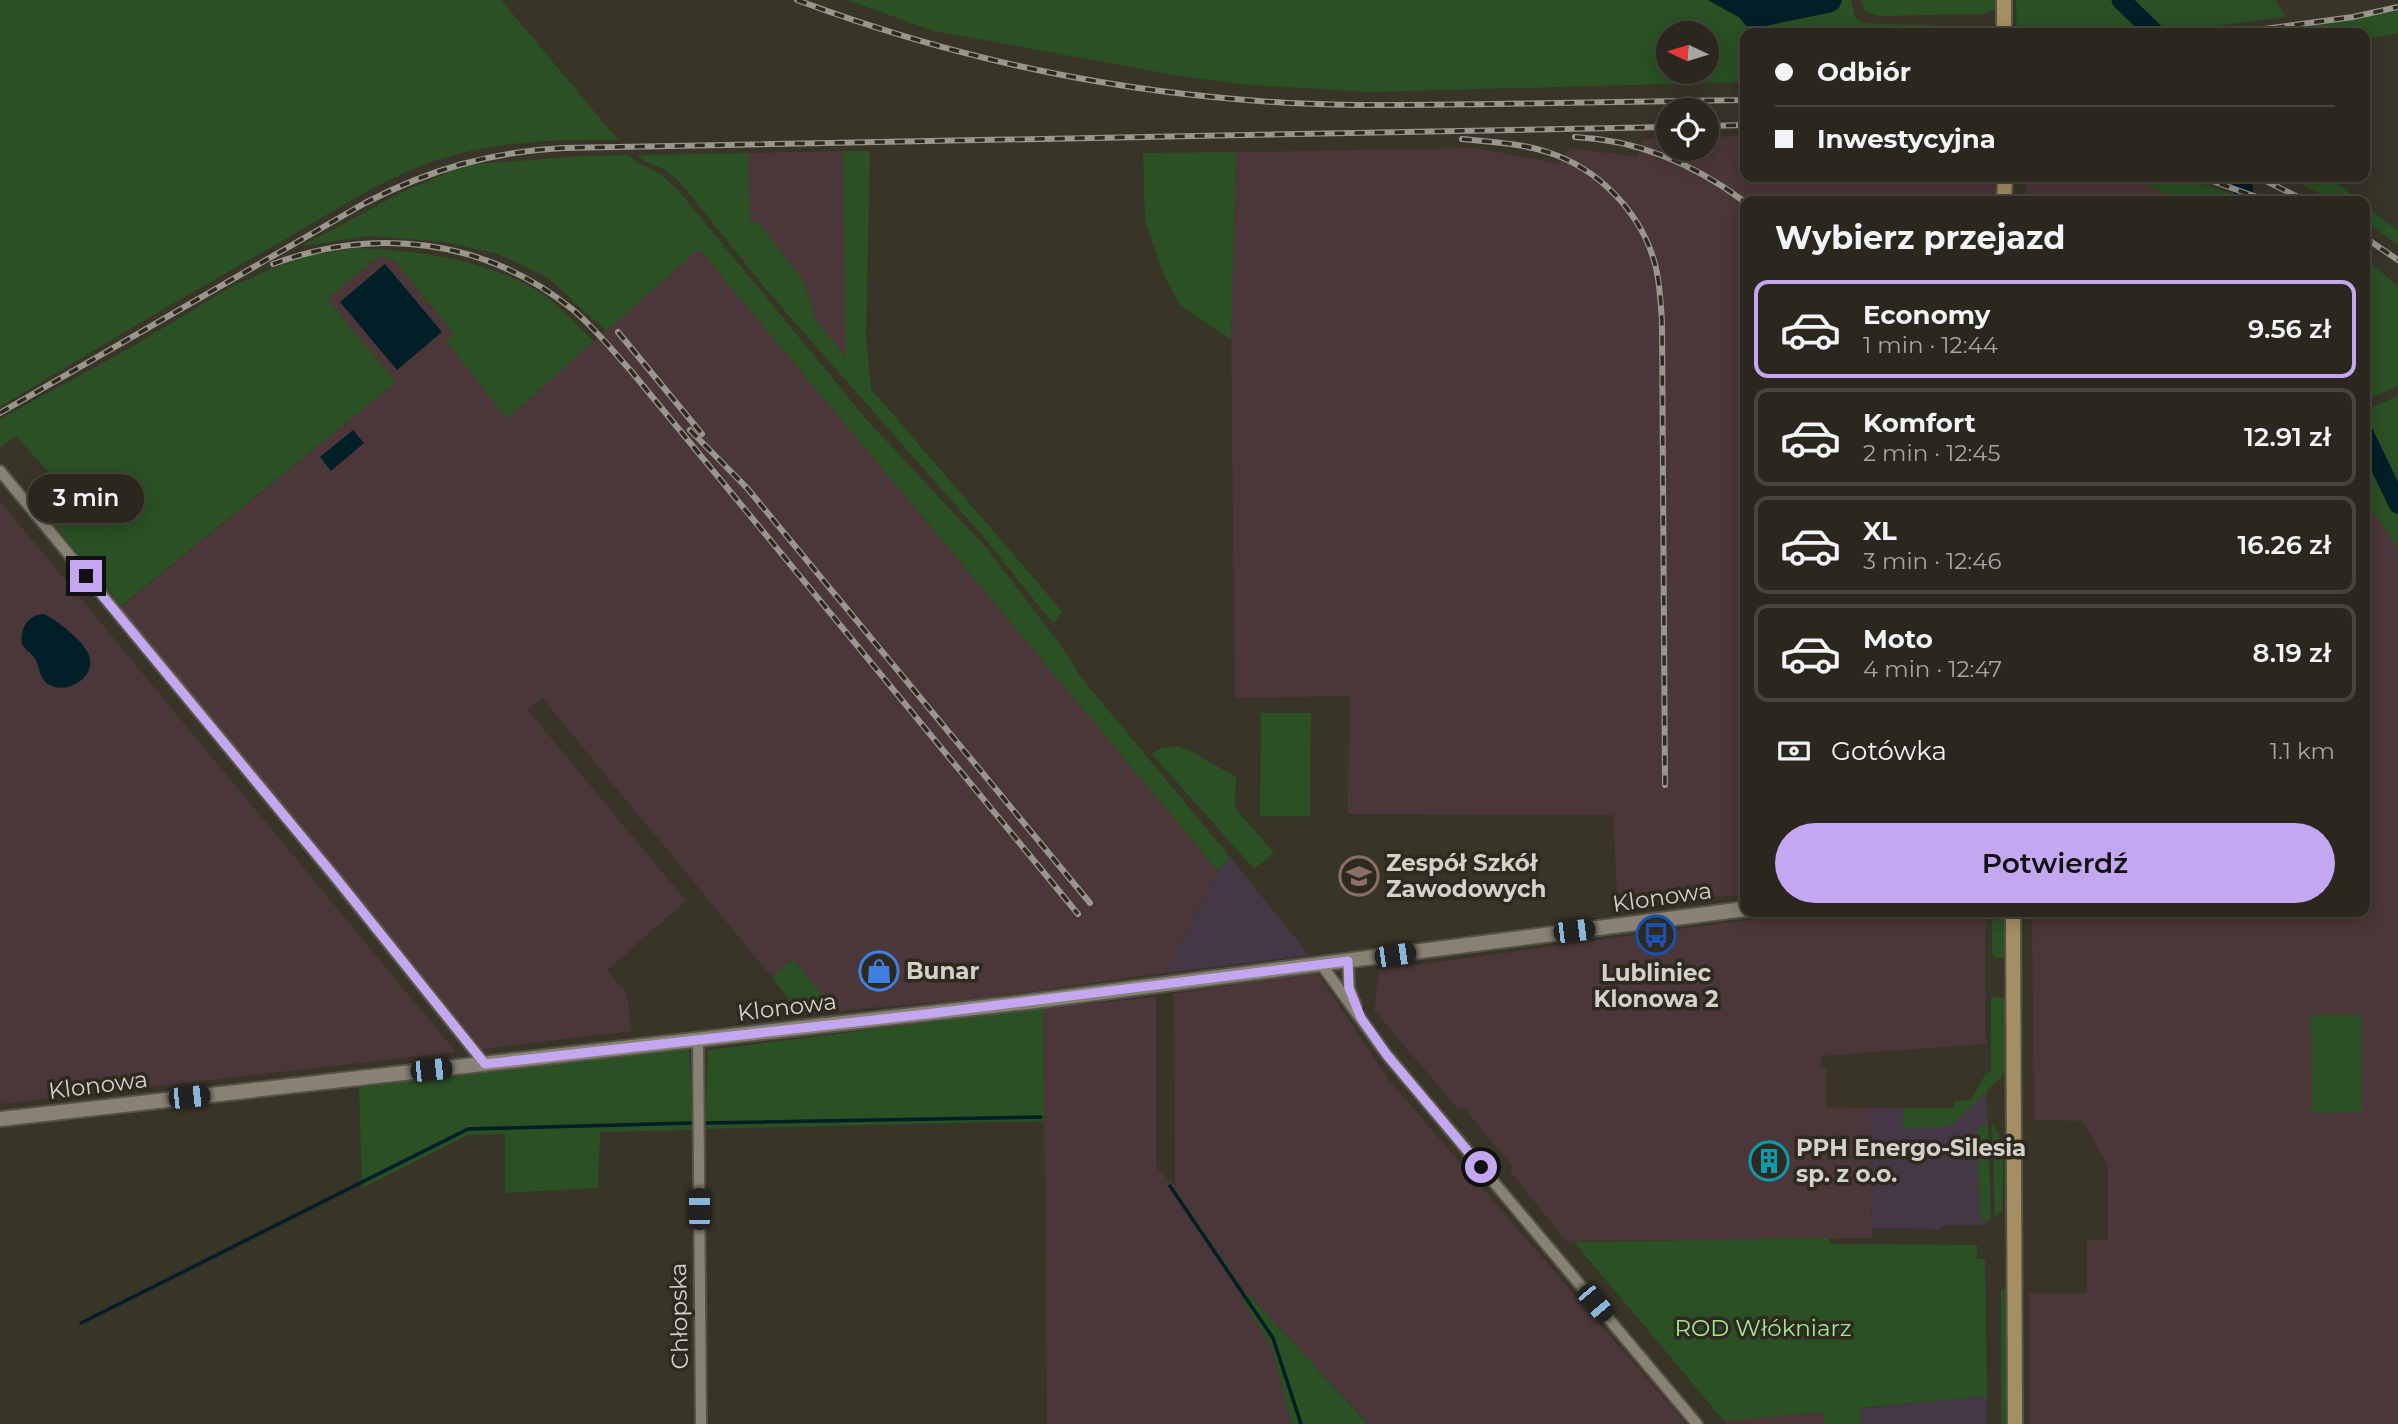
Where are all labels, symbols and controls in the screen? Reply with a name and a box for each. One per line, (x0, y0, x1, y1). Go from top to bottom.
north arrow (1656, 21, 1718, 84)
map controls (1656, 21, 1719, 161)
text: Odbiór (1817, 56, 1911, 88)
button: locate (1656, 98, 1719, 161)
text: Inwestycyjna (1817, 123, 1996, 155)
text: Wybierz przejazd (1775, 218, 2065, 257)
icon: car (1779, 298, 1842, 361)
text: Economy (1863, 299, 1990, 331)
text: 9.56 zł (2248, 313, 2331, 345)
text: 1 min · 12:44 (1863, 331, 1998, 359)
icon: car (1779, 406, 1842, 469)
text: Komfort (1863, 407, 1976, 439)
text: 12.91 zł (2244, 421, 2331, 453)
text: 2 min · 12:45 (1863, 439, 2001, 467)
callout: 3 min (28, 475, 144, 524)
text: 3 min (53, 484, 119, 512)
icon: car (1779, 514, 1842, 577)
text: XL (1863, 515, 1897, 547)
text: 16.26 zł (2237, 529, 2331, 561)
text: 3 min · 12:46 (1863, 547, 2001, 575)
route end (70, 560, 102, 592)
icon: car (1779, 622, 1842, 685)
text: Moto (1863, 623, 1933, 655)
text: 8.19 zł (2253, 637, 2331, 669)
text: 4 min · 12:47 (1863, 655, 2002, 683)
icon: cash (1775, 732, 1813, 770)
text: Gotówka (1831, 735, 1947, 767)
text: 1.1 km (2270, 737, 2335, 765)
button: Potwierdź (1775, 823, 2335, 903)
place label: Zespół Szkół Zawodowych (1386, 849, 1546, 903)
school or university icon: Zespół Szkół Zawodowych (1338, 855, 1380, 897)
street label: Klonowa (1611, 876, 1713, 918)
bus stop icon: Lubliniec Klonowa 2 (1635, 914, 1677, 956)
car (1552, 918, 1597, 944)
car (1373, 942, 1418, 968)
shop icon: Bunar (858, 950, 900, 992)
place label: Bunar (906, 957, 979, 985)
place label: Lubliniec Klonowa 2 (1593, 959, 1719, 1013)
street label: Klonowa (736, 987, 838, 1027)
car (410, 1057, 453, 1083)
street label: Klonowa (47, 1065, 149, 1105)
car (168, 1084, 211, 1110)
place label: PPH Energo-Silesia sp. z o.o. (1796, 1134, 2026, 1188)
building icon: PPH Energo-Silesia sp. z o.o. (1748, 1140, 1790, 1182)
route start (1465, 1151, 1497, 1183)
car (689, 1188, 710, 1230)
street label: Chłopska (664, 1262, 694, 1370)
car (1574, 1280, 1617, 1326)
park label: ROD Włókniarz (1674, 1314, 1852, 1342)

